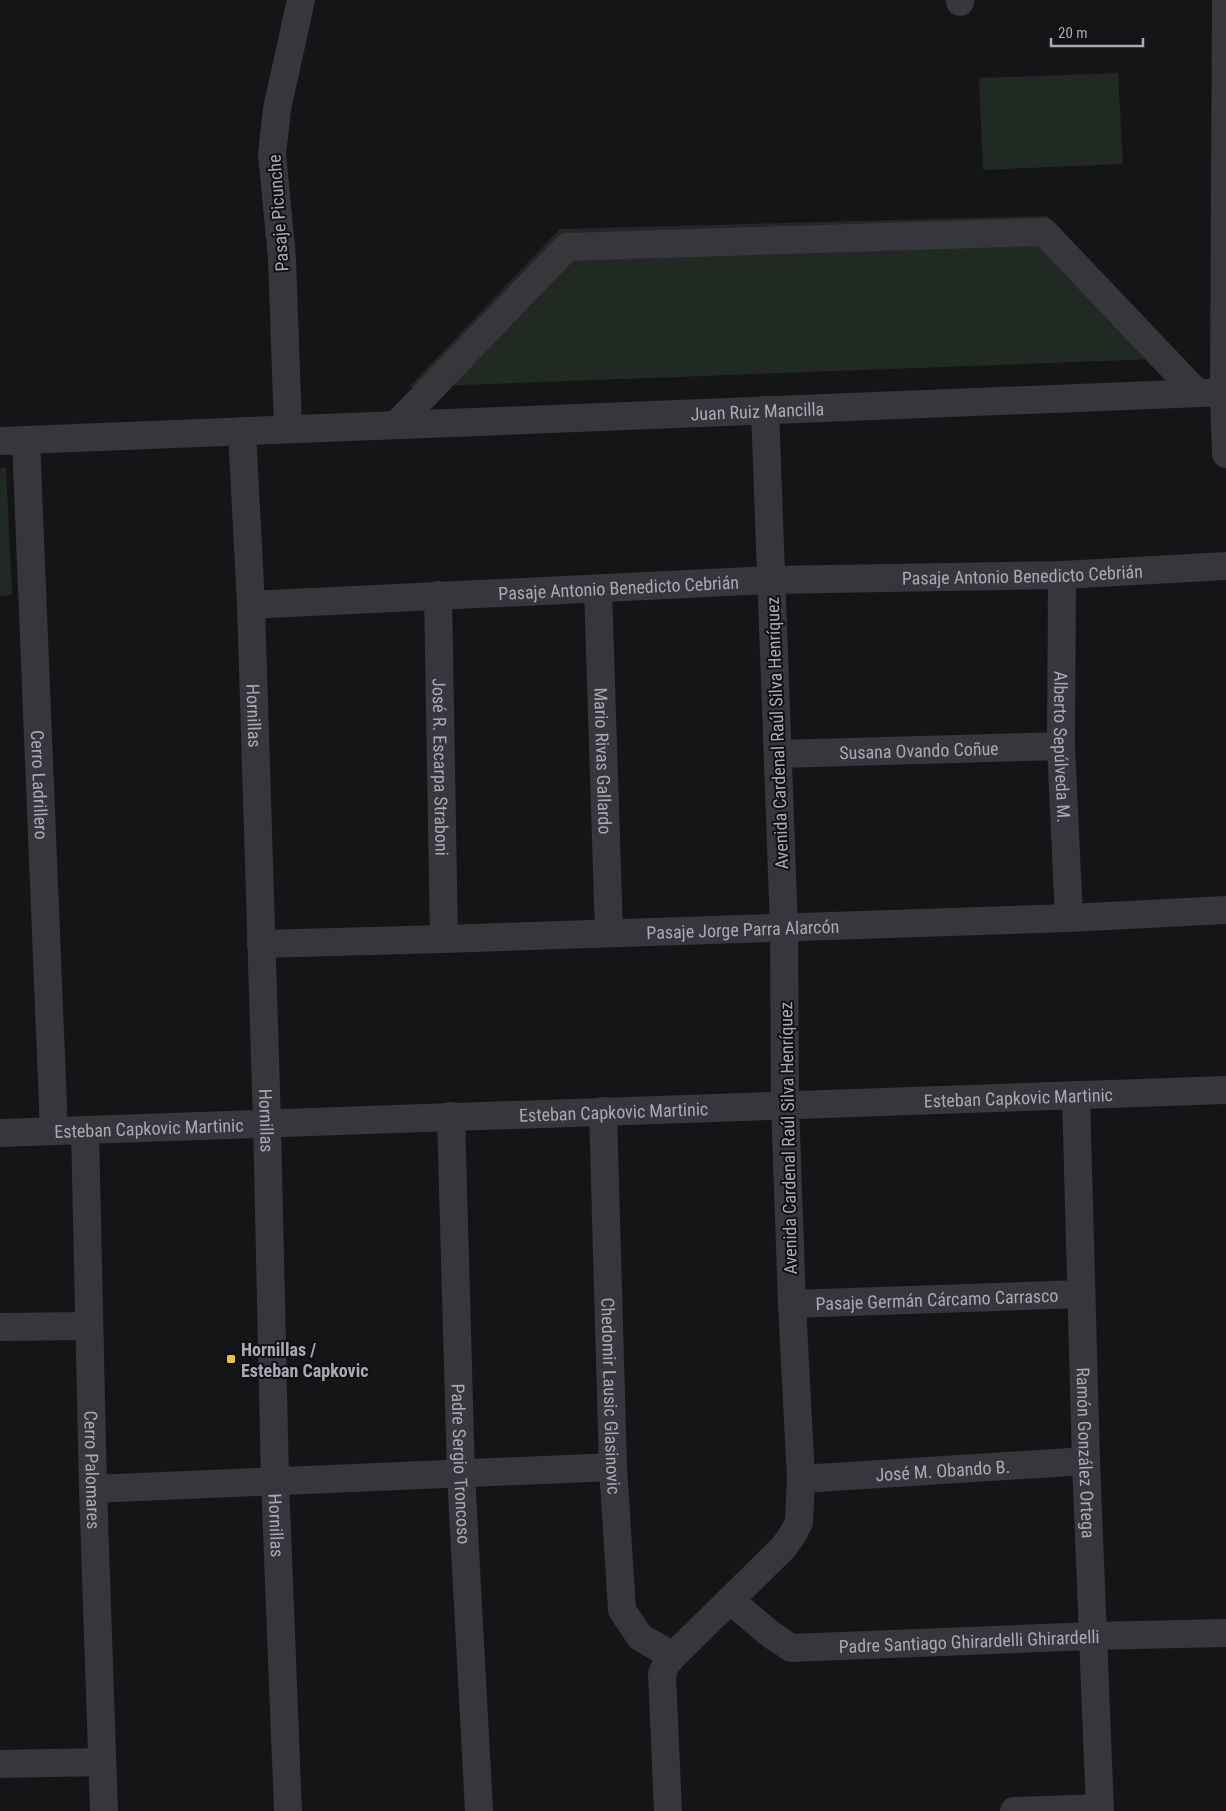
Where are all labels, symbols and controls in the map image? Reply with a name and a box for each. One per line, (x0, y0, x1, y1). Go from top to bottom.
scale bar (1051, 15, 1144, 47)
text: 20 m (1058, 24, 1088, 42)
street label: Pasaje Picunche (263, 154, 293, 272)
street label: Juan Ruiz Mancilla (690, 398, 825, 424)
street label: Pasaje Antonio Benedicto Cebrián (902, 560, 1143, 588)
street label: Pasaje Antonio Benedicto Cebrián (498, 571, 739, 604)
street label: Avenida Cardenal Raúl Silva Henríquez (762, 596, 792, 870)
street label: Alberto Sepúlveda M. (1050, 671, 1075, 823)
street label: José R. Escarpa Straboni (429, 678, 453, 856)
street label: Hornillas (243, 684, 266, 748)
street label: Mario Rivas Gallardo (591, 687, 616, 835)
street label: Cerro Ladrillero (27, 730, 53, 840)
street label: Susana Ovando Coñue (839, 737, 999, 763)
street label: Pasaje Jorge Parra Alarcón (646, 915, 840, 943)
street label: Avenida Cardenal Raúl Silva Henríquez (775, 1001, 801, 1275)
street label: Esteban Capkovic Martinic (923, 1083, 1113, 1111)
street label: Hornillas (255, 1088, 278, 1153)
street label: Esteban Capkovic Martinic (519, 1098, 709, 1125)
street label: Esteban Capkovic Martinic (54, 1114, 244, 1142)
street label: Pasaje Germán Cárcamo Carrasco (815, 1284, 1059, 1314)
street label: Chedomir Lausic Glasinovic (598, 1297, 625, 1495)
place label: Hornillas / Esteban Capkovic (241, 1339, 369, 1381)
marker: Hornillas / Esteban Capkovic (225, 1353, 237, 1365)
street label: Ramón González Ortega (1073, 1367, 1100, 1539)
street label: Padre Sergio Troncoso (448, 1383, 475, 1545)
street label: Cerro Palomares (81, 1410, 105, 1530)
street label: José M. Obando B. (875, 1455, 1011, 1485)
street label: Hornillas (265, 1493, 288, 1558)
street label: Padre Santiago Ghirardelli Ghirardelli (838, 1625, 1100, 1657)

